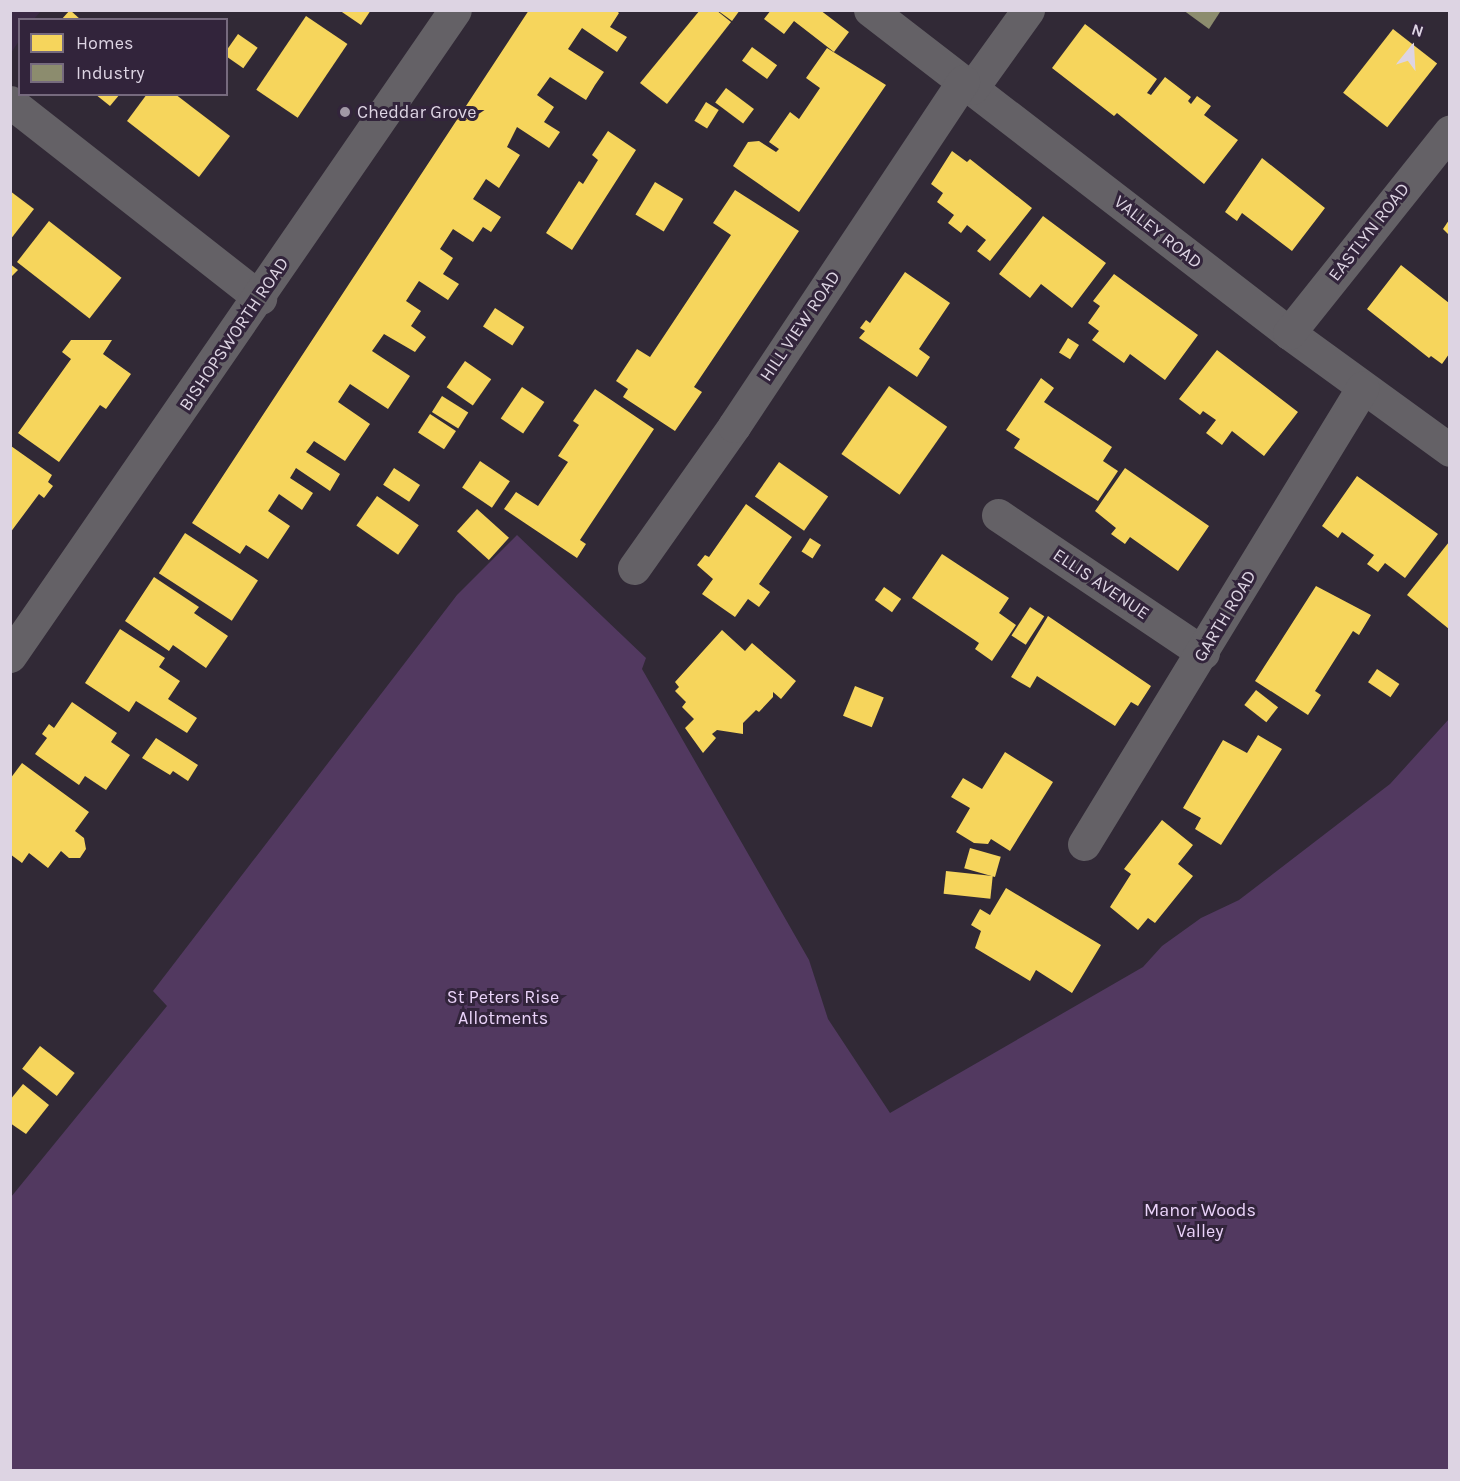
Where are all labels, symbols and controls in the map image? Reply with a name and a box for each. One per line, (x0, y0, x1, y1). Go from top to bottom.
legend (18, 18, 228, 96)
north arrow (1382, 18, 1442, 78)
text: N (1409, 20, 1426, 41)
text: Homes (76, 32, 133, 54)
text: Industry (76, 62, 145, 84)
place label: Cheddar Grove (357, 101, 476, 123)
marker: Cheddar Grove (338, 105, 352, 119)
street label: EASTLYN ROAD (1324, 179, 1414, 285)
street label: VALLEY ROAD (1110, 191, 1206, 273)
street label: BISHOPSWORTH ROAD (175, 253, 293, 415)
street label: HILL VIEW ROAD (755, 267, 845, 385)
street label: ELLIS AVENUE (1049, 544, 1153, 624)
street label: GARTH ROAD (1189, 566, 1261, 666)
park label: St Peters Rise Allotments (447, 987, 559, 1030)
park label: Manor Woods Valley (1144, 1200, 1256, 1242)

